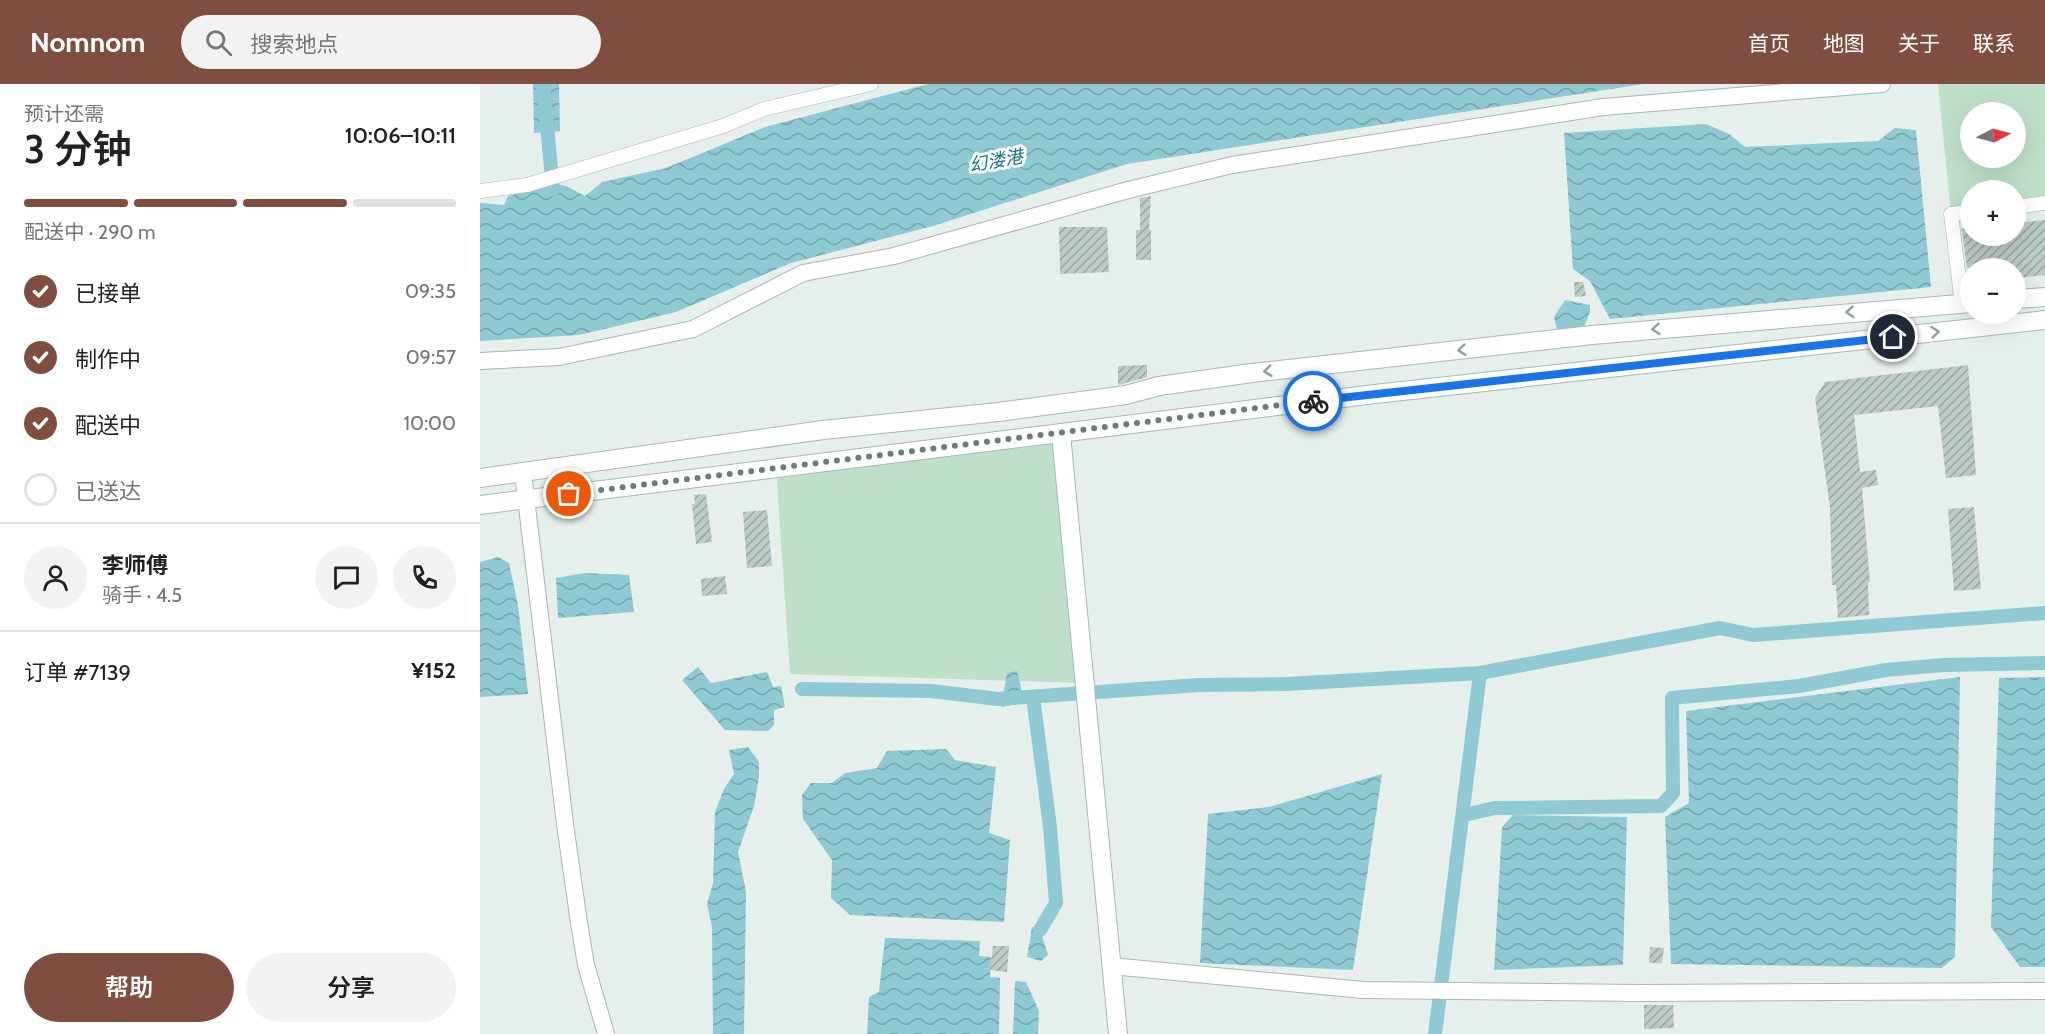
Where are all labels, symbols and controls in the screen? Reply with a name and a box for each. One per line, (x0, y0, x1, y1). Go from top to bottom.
search box (181, 15, 601, 69)
text: Nomnom (30, 25, 145, 59)
icon: search (202, 26, 235, 59)
text: 搜索地点 (250, 31, 338, 58)
text: 首页 (1748, 31, 1790, 56)
text: 地图 (1823, 31, 1865, 56)
text: 关于 (1898, 31, 1940, 56)
text: 联系 (1973, 31, 2015, 56)
text: 预计还需 (24, 102, 104, 126)
north arrow (1960, 102, 2026, 168)
map controls (1960, 102, 2026, 324)
text: 10:06–10:11 (345, 122, 456, 149)
text: 3 分钟 (24, 125, 132, 173)
water label: 幻溇港 (968, 145, 1027, 177)
button: + (1960, 180, 2026, 246)
text: 配送中 · 290 m (24, 220, 156, 244)
button: − (1960, 258, 2026, 324)
icon: check (24, 275, 57, 308)
text: 09:35 (405, 279, 456, 303)
text: 已接单 (75, 280, 141, 307)
one-way arrow (1845, 305, 1854, 318)
pin (1867, 311, 1918, 362)
icon: home (1876, 320, 1909, 353)
one-way arrow (1651, 322, 1660, 335)
one-way arrow (1931, 326, 1940, 339)
icon: check (24, 341, 57, 374)
one-way arrow (1457, 343, 1466, 355)
text: 09:57 (406, 345, 456, 369)
text: 制作中 (75, 346, 141, 373)
one-way arrow (1263, 365, 1272, 377)
courier (1283, 371, 1343, 431)
icon: bike (1297, 385, 1330, 418)
icon: check (24, 407, 57, 440)
text: 10:00 (403, 411, 456, 435)
text: 配送中 (75, 412, 141, 439)
pin (543, 468, 594, 519)
icon: bag (552, 477, 585, 510)
text: 已送达 (75, 478, 141, 505)
button: person (24, 546, 87, 609)
button: chat (315, 546, 378, 609)
button: phone (393, 546, 456, 609)
text: 李师傅 (102, 552, 168, 579)
text: 骑手 · 4.5 (102, 583, 182, 607)
text: ¥152 (411, 657, 456, 684)
text: 订单 #7139 (24, 659, 131, 686)
button: 帮助 (24, 953, 234, 1022)
button: 分享 (246, 953, 456, 1022)

